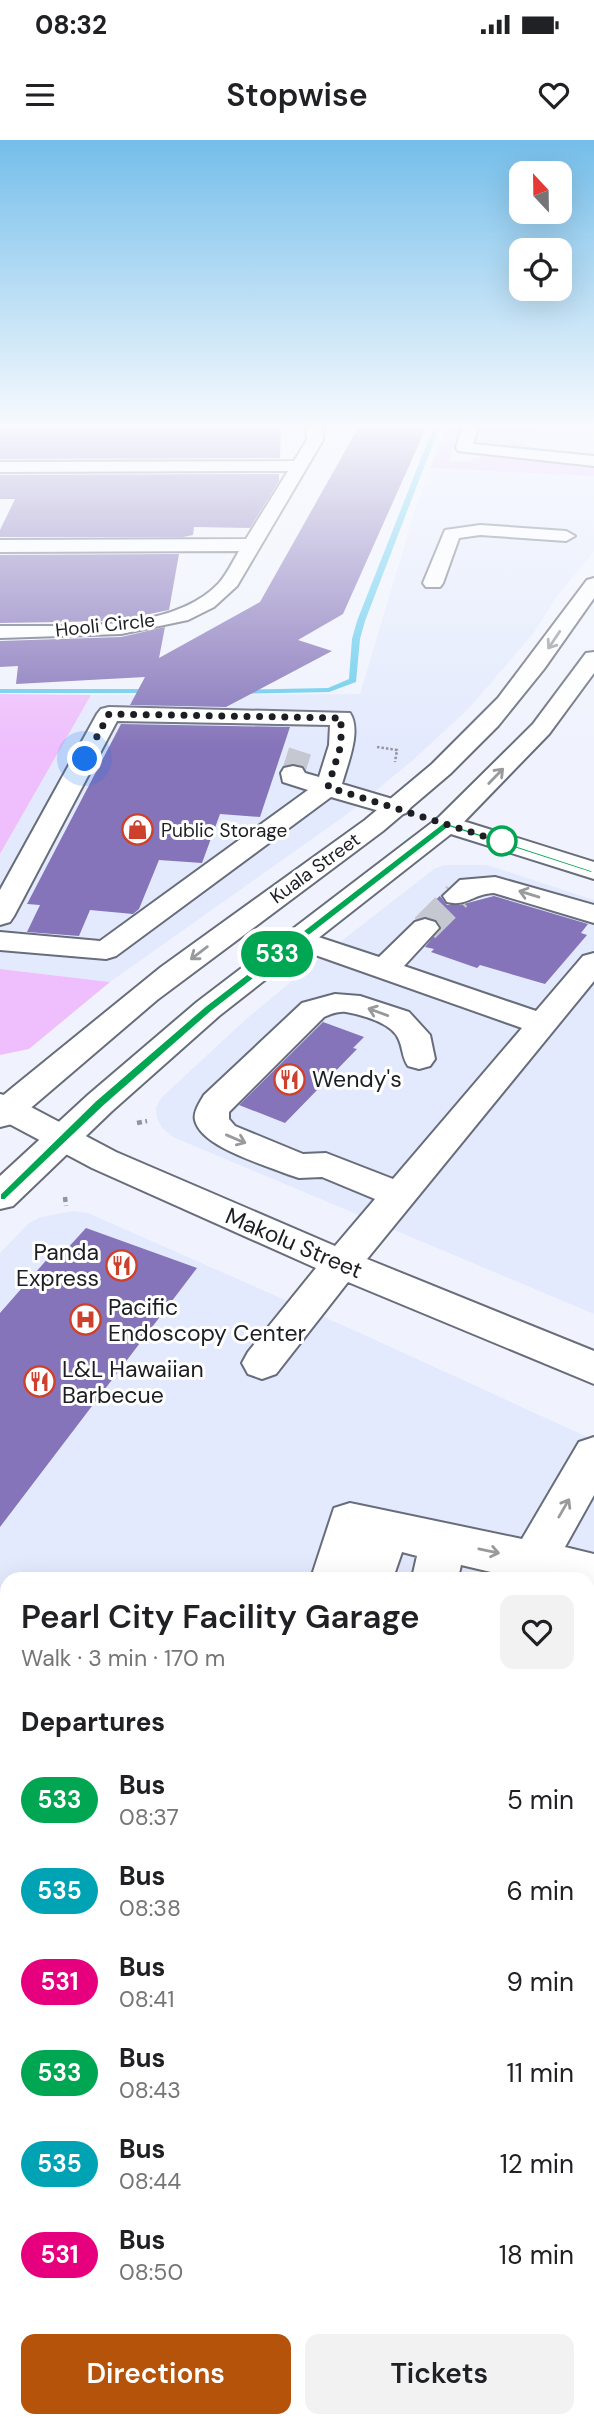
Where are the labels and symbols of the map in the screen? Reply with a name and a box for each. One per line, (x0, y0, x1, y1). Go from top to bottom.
north arrow (509, 161, 572, 224)
street label: Hooli Circle (54, 607, 156, 643)
one-way arrow (547, 629, 561, 649)
your location (67, 741, 102, 776)
one-way arrow (488, 768, 505, 785)
shop icon: Public Storage (121, 813, 155, 847)
place label: Public Storage (161, 818, 287, 843)
unlabelled marker (487, 826, 517, 856)
street label: Kuala Street (265, 827, 365, 909)
one-way arrow (518, 886, 540, 899)
line badge: 533 (237, 931, 317, 977)
one-way arrow (190, 946, 209, 961)
one-way arrow (368, 1005, 390, 1017)
restaurant icon: Wendy's (272, 1062, 306, 1096)
place label: Wendy's (312, 1064, 402, 1094)
one-way arrow (224, 1133, 246, 1146)
street label: Makolu Street (221, 1201, 367, 1285)
place label: Panda Express (16, 1237, 99, 1293)
restaurant icon: Panda Express (105, 1248, 139, 1282)
place label: Pacific Endoscopy Center (108, 1292, 306, 1348)
hospital icon: Pacific Endoscopy Center (68, 1303, 102, 1337)
place label: L&L Hawaiian Barbecue (62, 1354, 204, 1410)
restaurant icon: L&L Hawaiian Barbecue (22, 1365, 56, 1399)
one-way arrow (557, 1498, 571, 1518)
one-way arrow (477, 1545, 500, 1559)

